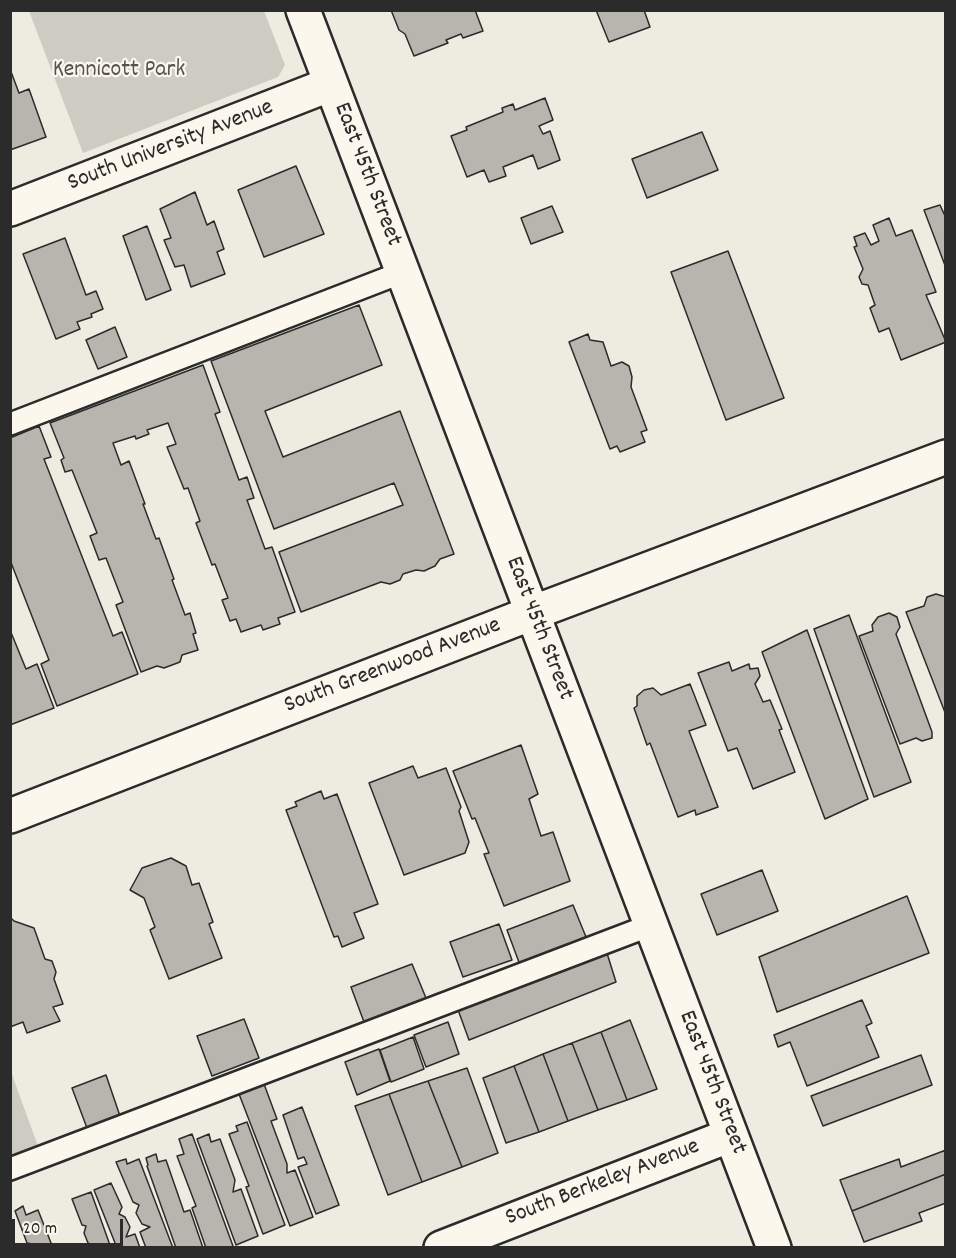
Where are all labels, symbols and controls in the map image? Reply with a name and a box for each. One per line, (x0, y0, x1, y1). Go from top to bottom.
park label: Kennicott Park (53, 58, 185, 86)
street label: South University Avenue (64, 95, 278, 199)
street label: East 45th Street (325, 99, 407, 251)
street label: East 45th Street (497, 553, 579, 705)
street label: South Greenwood Avenue (281, 612, 505, 722)
street label: East 45th Street (670, 1007, 752, 1159)
street label: South Berkeley Avenue (502, 1134, 704, 1234)
scale bar (15, 1207, 126, 1245)
text: 20 m (23, 1217, 57, 1242)

